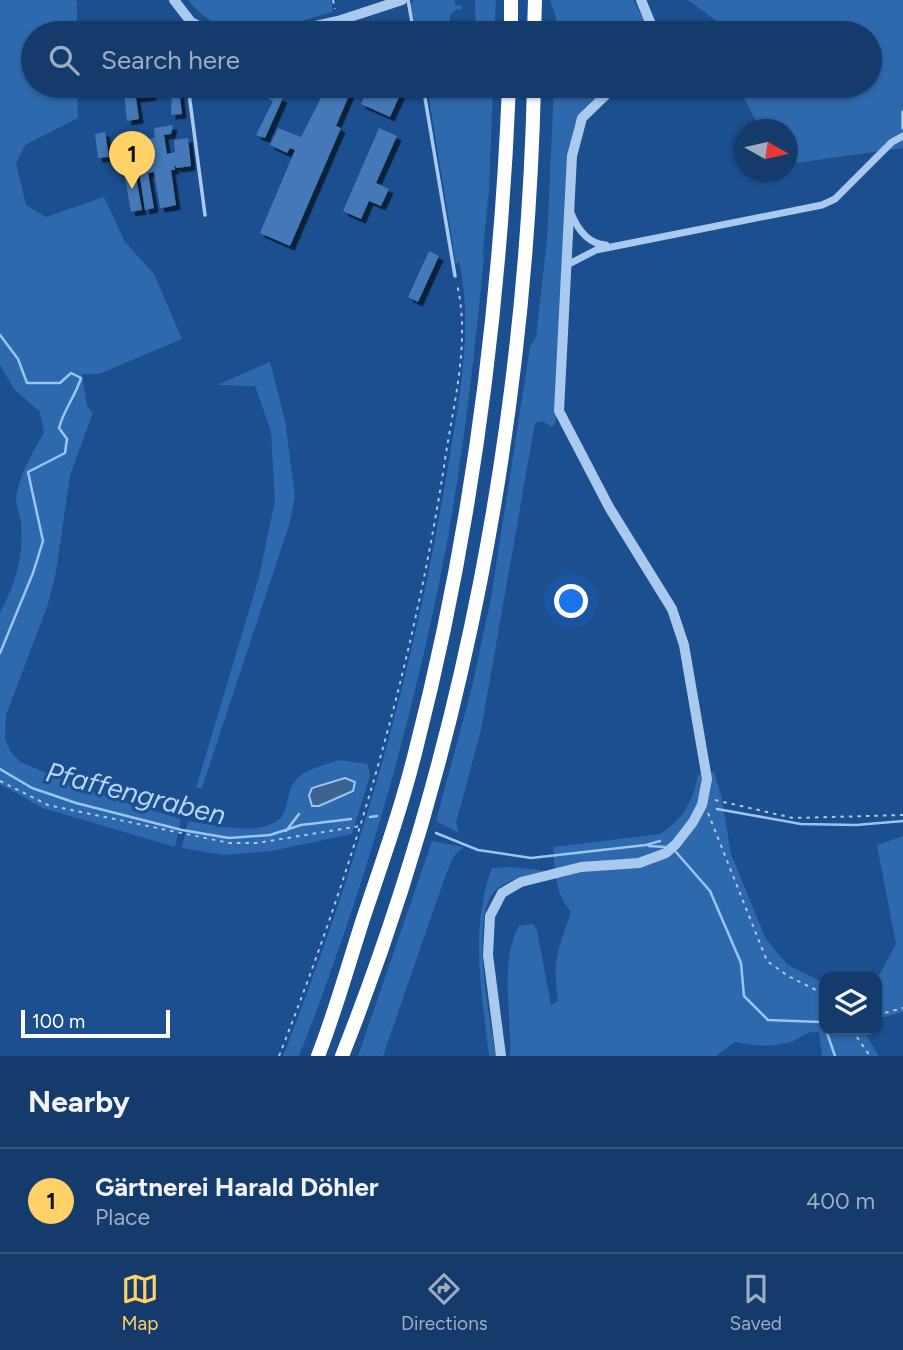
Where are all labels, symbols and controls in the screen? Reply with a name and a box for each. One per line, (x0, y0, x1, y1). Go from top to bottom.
search box (21, 21, 882, 98)
icon: search (45, 41, 83, 79)
text: Search here (101, 44, 240, 76)
north arrow (735, 119, 798, 182)
pin: 1 (109, 131, 155, 189)
your location (554, 584, 588, 618)
water label: Pfaffengraben (43, 754, 229, 832)
map controls (819, 972, 882, 1035)
button: layers (819, 972, 882, 1035)
scale bar (21, 1007, 170, 1039)
text: 100 m (32, 1010, 85, 1033)
text: Nearby (28, 1083, 130, 1120)
text: Gärtnerei Harald Döhler (95, 1171, 379, 1203)
text: 1 (46, 1187, 56, 1215)
text: 400 m (806, 1187, 875, 1215)
text: Place (95, 1203, 150, 1231)
tab: Map (121, 1270, 159, 1335)
tab: Directions (401, 1270, 488, 1335)
tab: Saved (730, 1270, 782, 1335)

